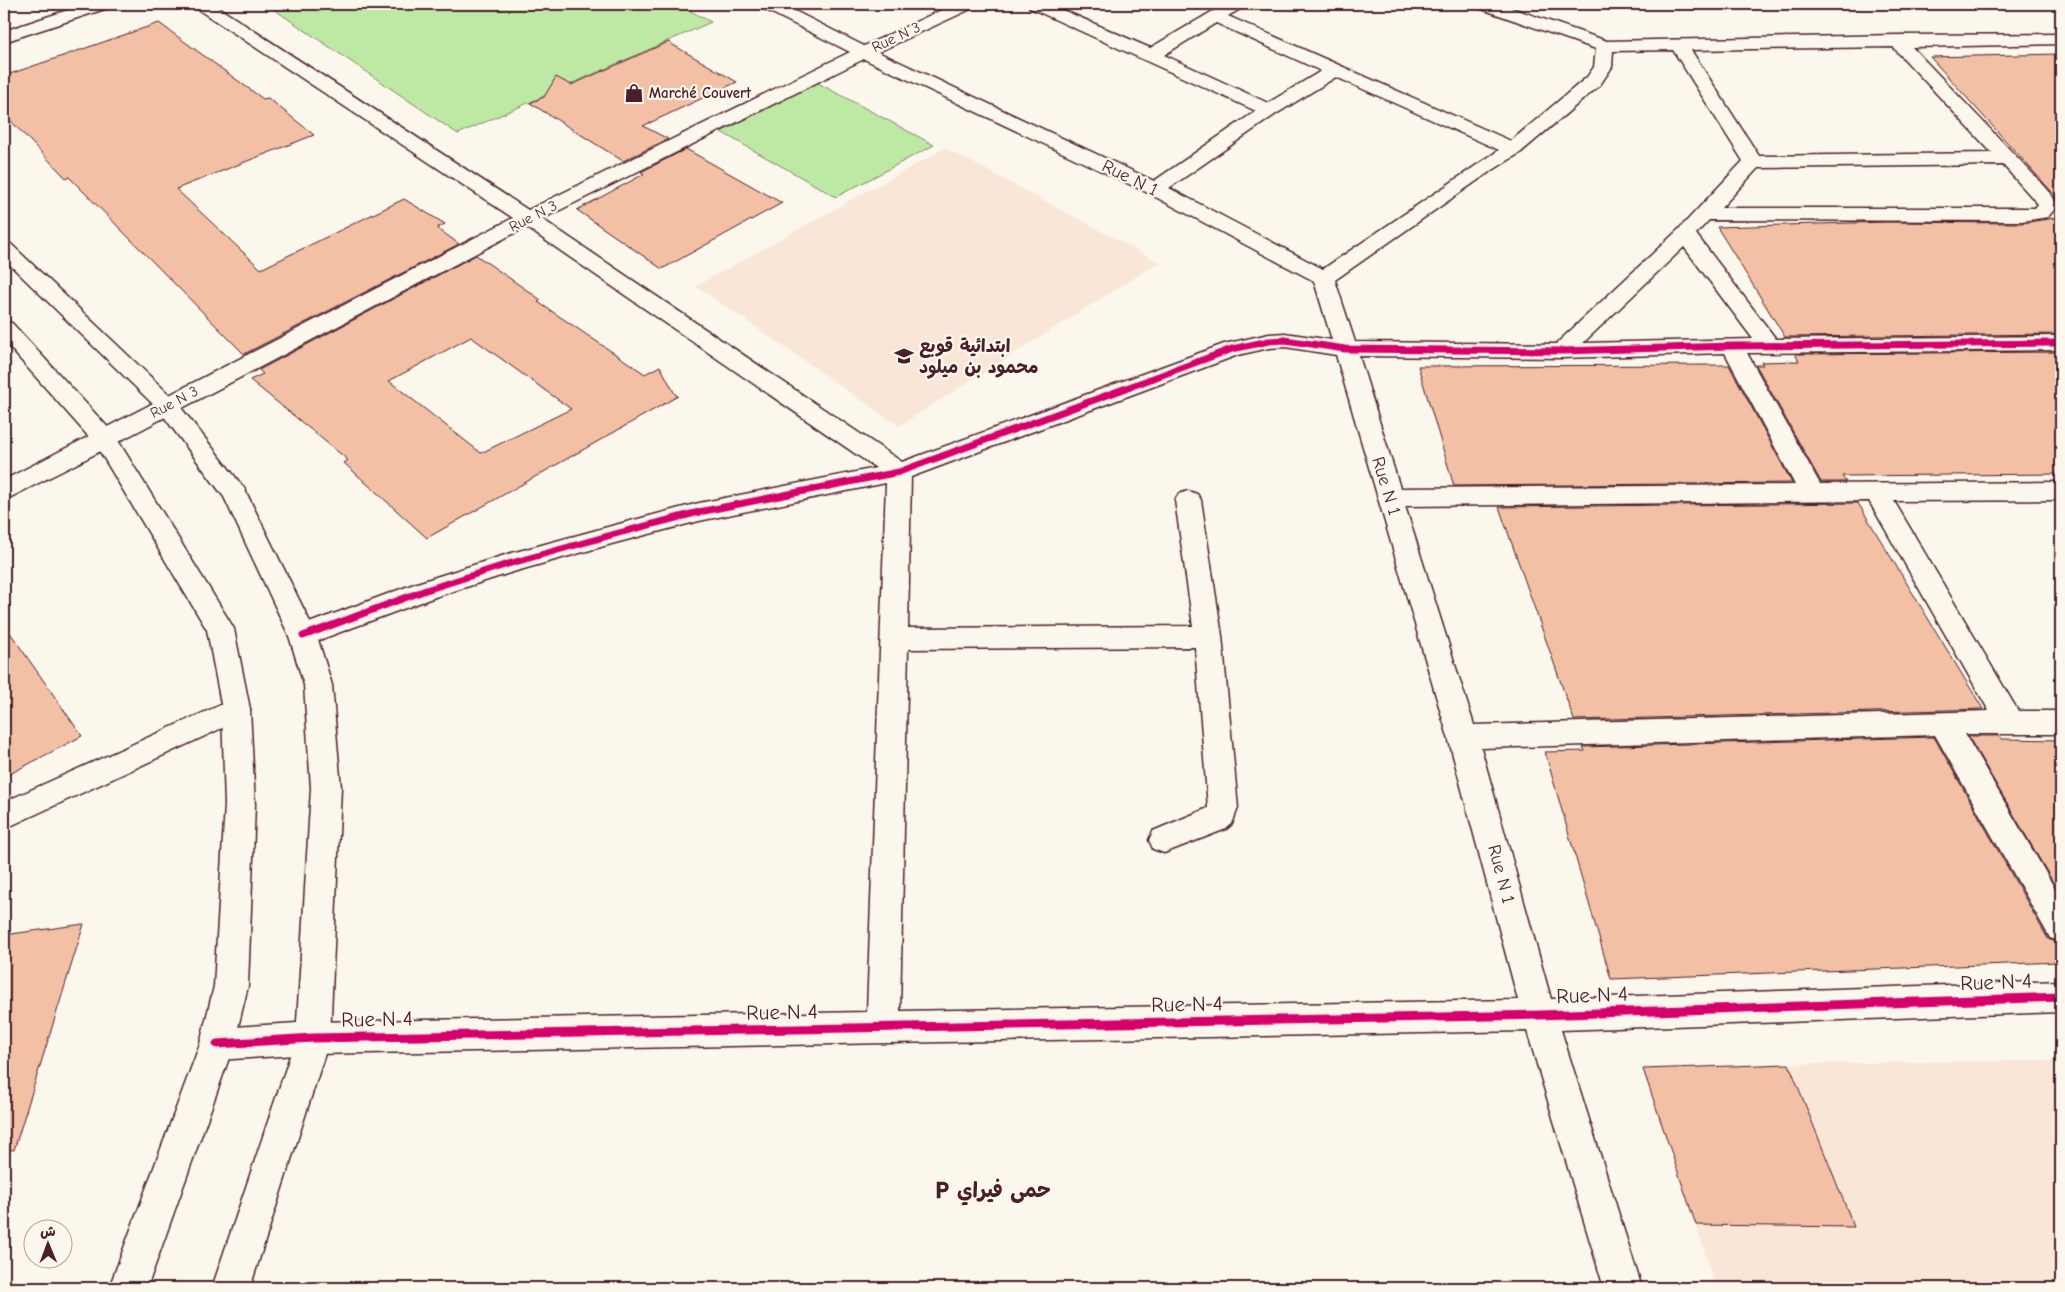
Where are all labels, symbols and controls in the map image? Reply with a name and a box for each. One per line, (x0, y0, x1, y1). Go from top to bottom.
street label: Rue N 3 (869, 18, 923, 56)
shop icon: Marché Couvert (623, 82, 645, 104)
place label: Marché Couvert (649, 84, 752, 102)
street label: Rue N 1 (1098, 155, 1162, 201)
street label: Rue N 3 (506, 196, 560, 236)
place label: ابتدائية قوبع محمود بن ميلود (919, 336, 1038, 379)
school or university icon: ابتدائية قوبع محمود بن ميلود (893, 345, 915, 367)
street label: Rue N 3 (147, 382, 201, 422)
street label: Rue N 1 (1367, 454, 1405, 518)
street label: Rue N 1 (1483, 842, 1519, 906)
street label: Rue N 4 (1960, 969, 2032, 995)
street label: Rue N 4 (1556, 982, 1628, 1008)
street label: Rue N 4 (1151, 991, 1223, 1017)
street label: Rue N 4 (746, 999, 818, 1025)
street label: Rue N 4 (341, 1006, 413, 1032)
place label: حمى فيراي (957, 1178, 1051, 1206)
parking icon: حمى فيراي (931, 1179, 953, 1201)
north arrow (22, 1220, 72, 1270)
text: ش (40, 1223, 56, 1240)

